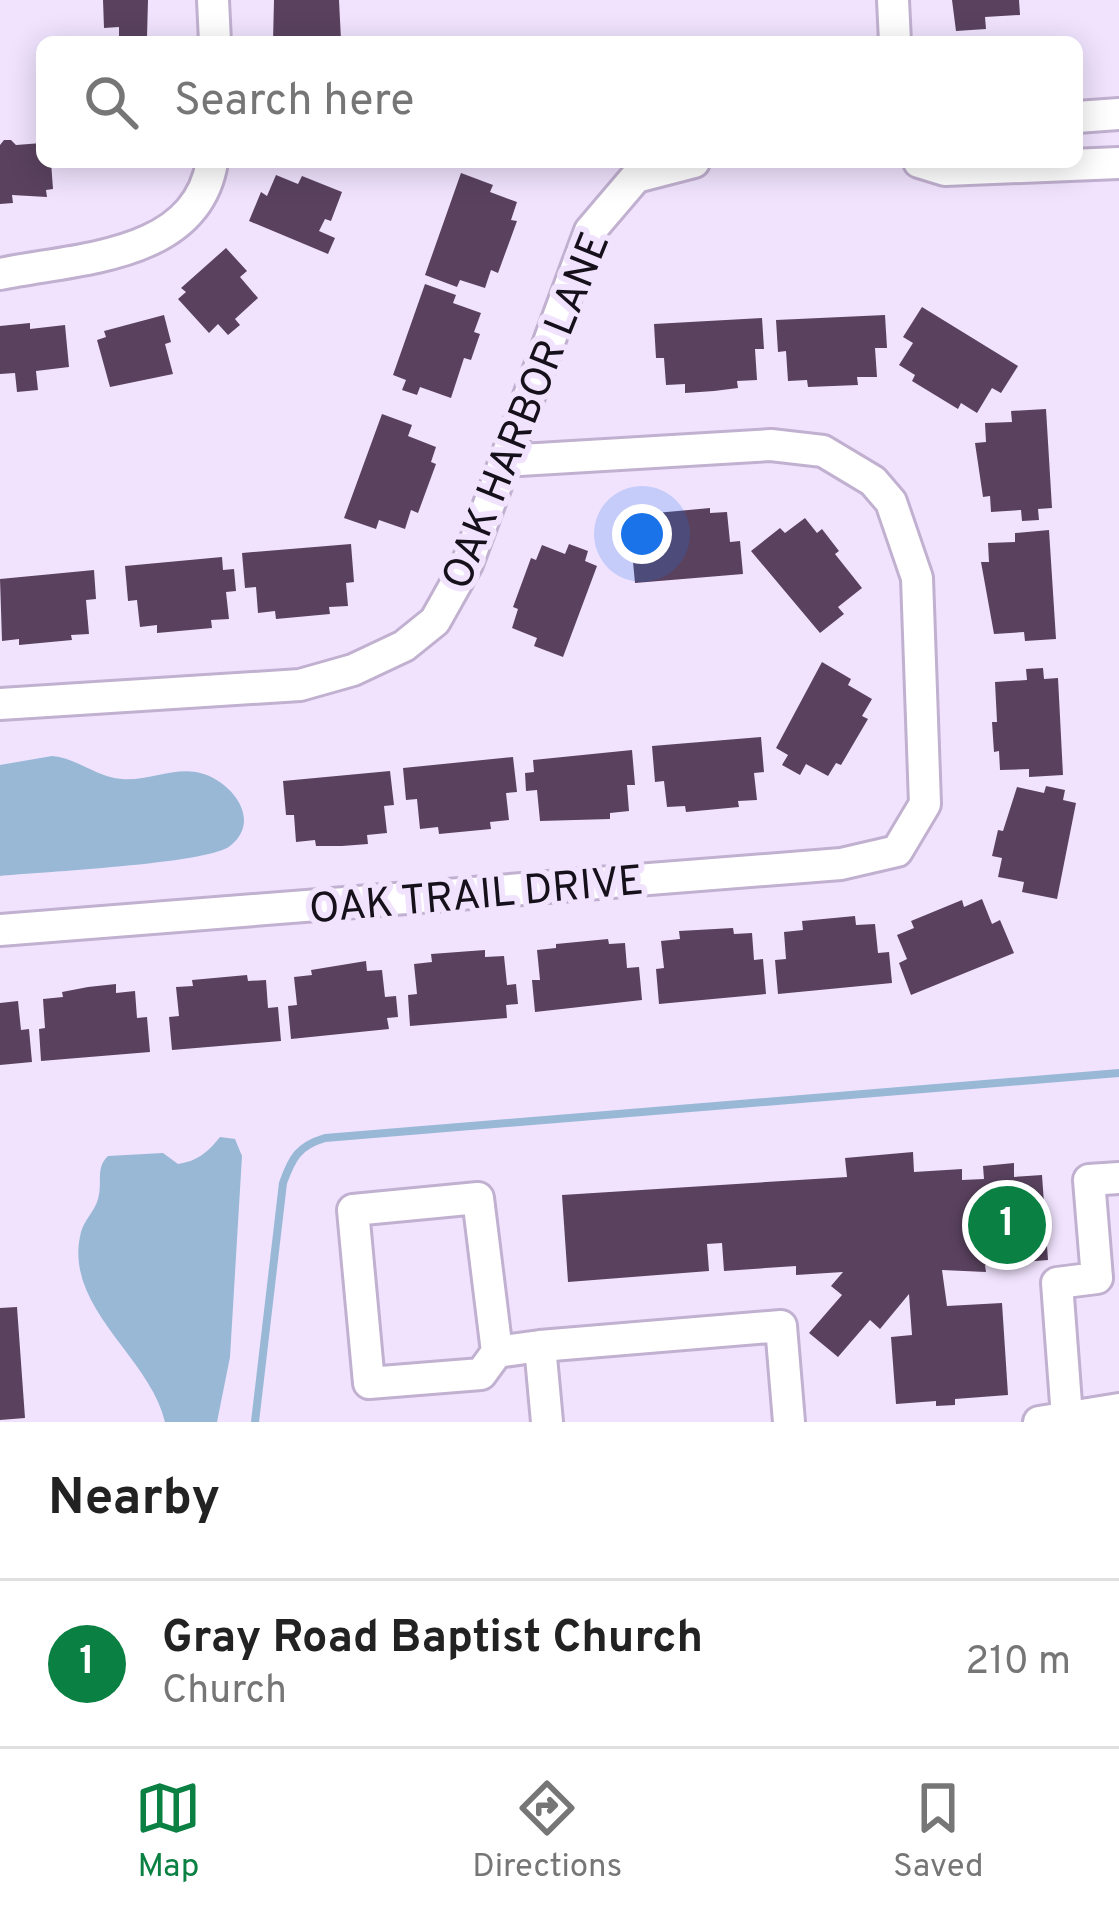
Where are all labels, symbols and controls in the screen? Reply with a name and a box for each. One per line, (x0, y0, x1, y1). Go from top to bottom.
search box (36, 36, 1083, 168)
icon: search (78, 69, 144, 135)
text: Search here (174, 74, 414, 131)
street label: OAK HARBOR LANE (432, 225, 624, 598)
your location (612, 504, 672, 564)
street label: OAK TRAIL DRIVE (307, 856, 646, 938)
pin: 1 (968, 1180, 1046, 1270)
text: Nearby (48, 1468, 220, 1533)
text: Gray Road Baptist Church (162, 1611, 703, 1668)
text: 1 (79, 1639, 95, 1688)
text: 210 m (965, 1639, 1071, 1688)
text: Church (162, 1668, 287, 1717)
tab: Map (135, 1775, 201, 1889)
tab: Directions (472, 1775, 622, 1889)
tab: Saved (893, 1775, 984, 1889)

